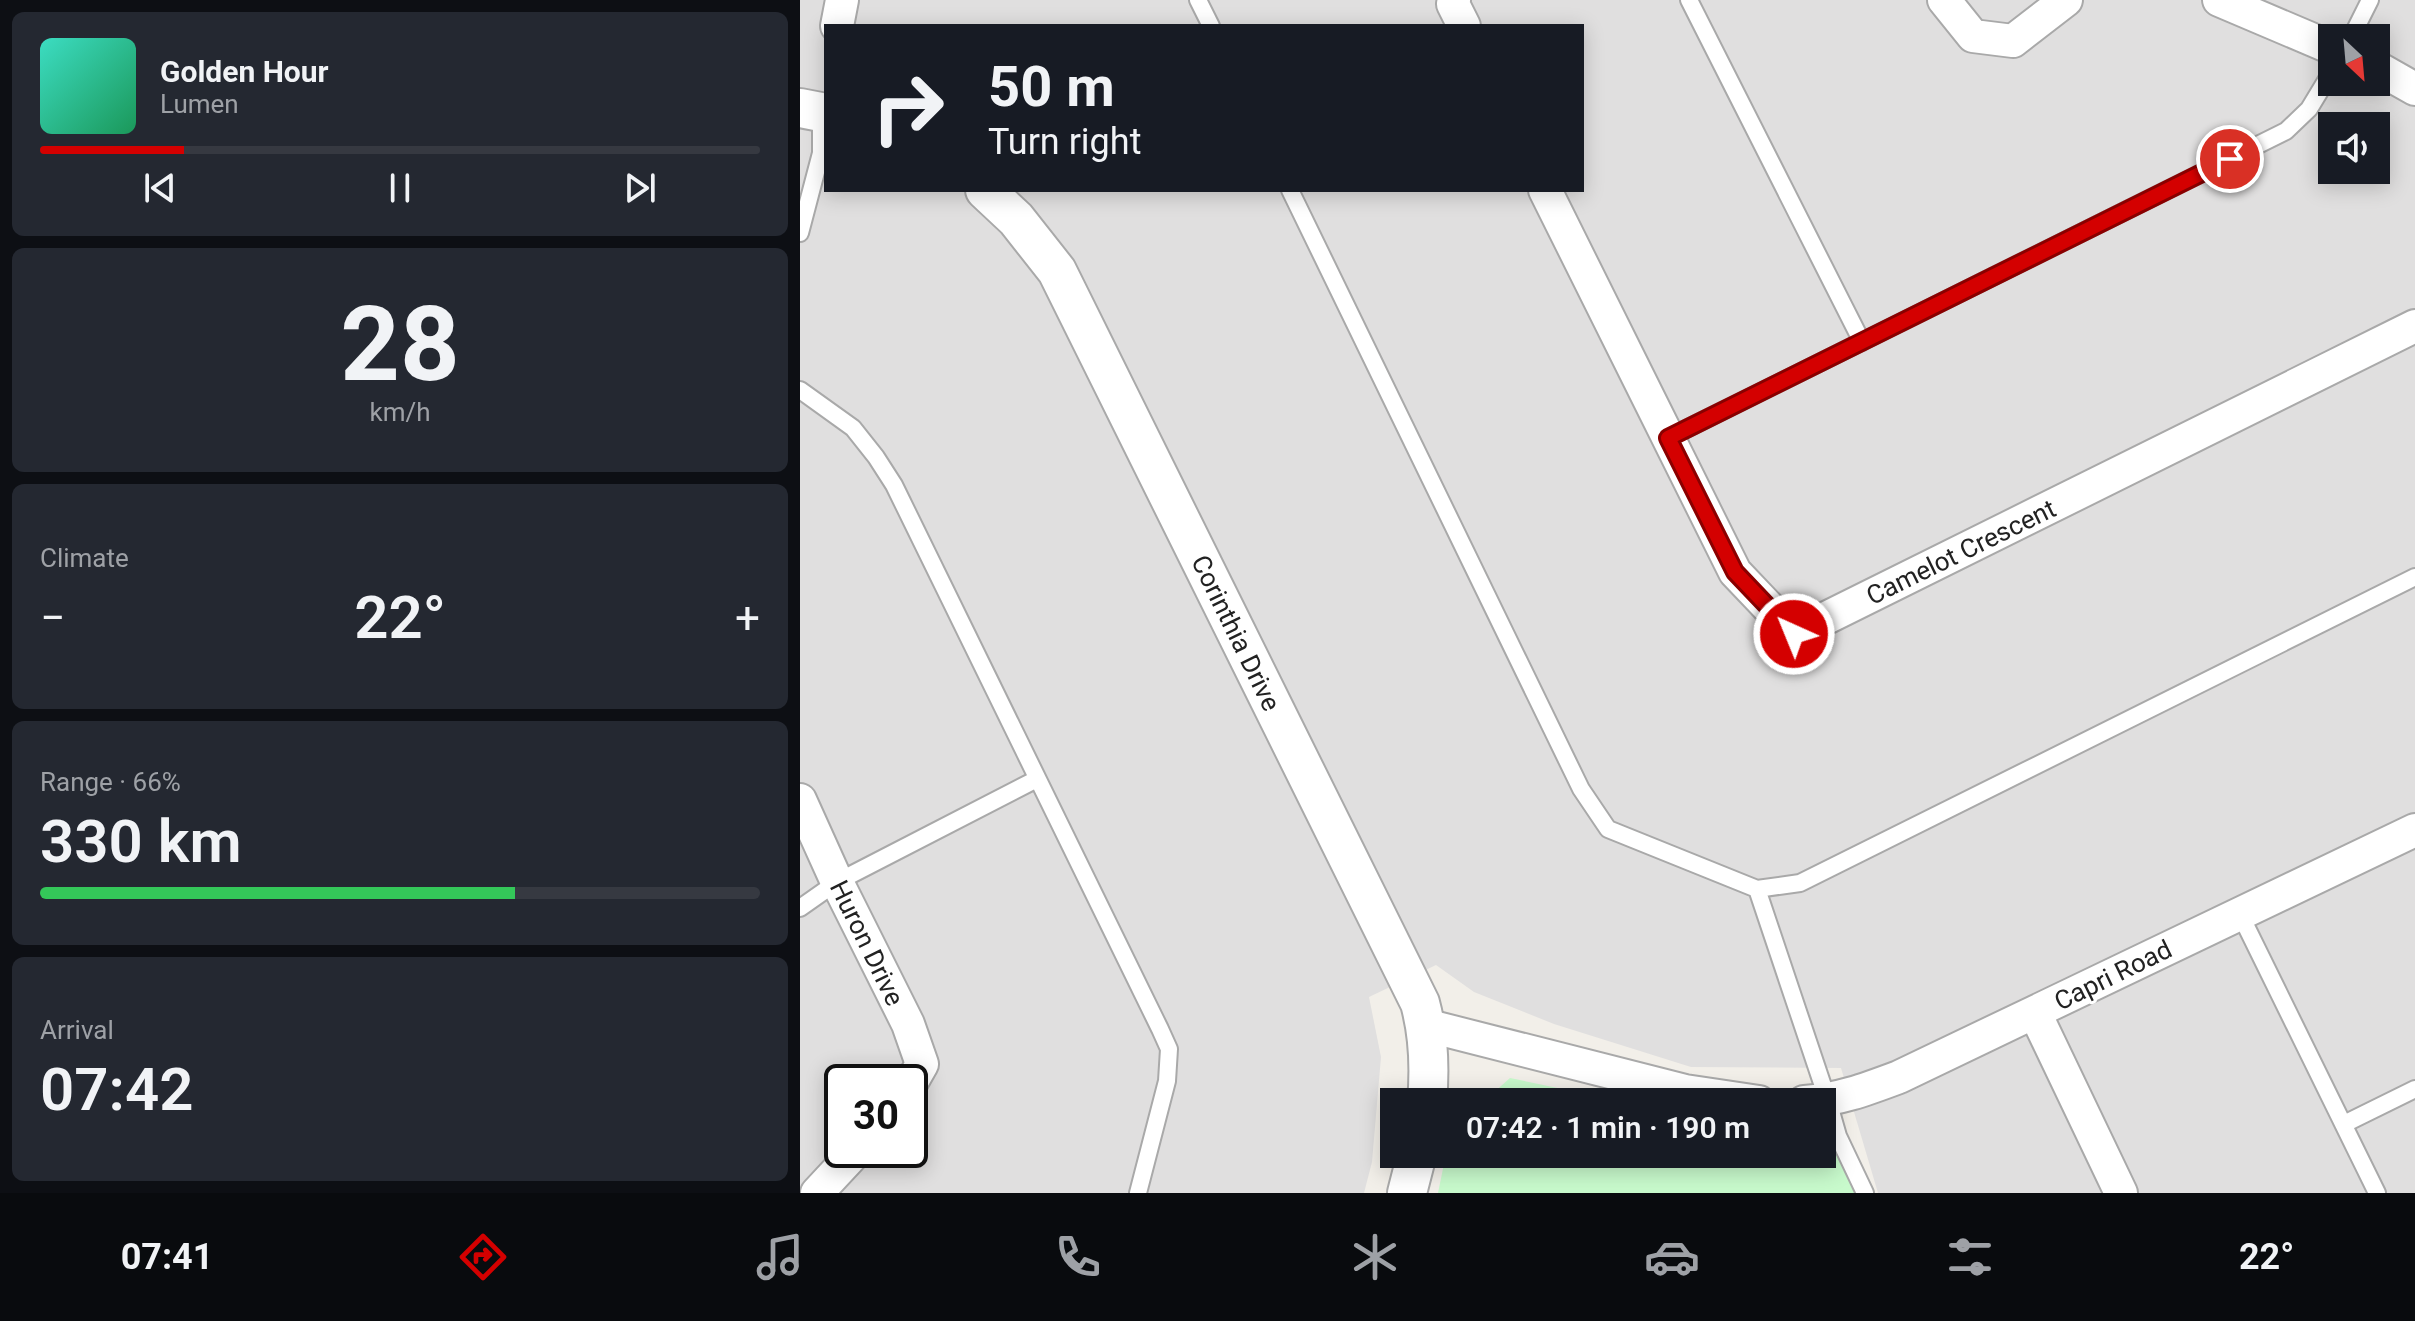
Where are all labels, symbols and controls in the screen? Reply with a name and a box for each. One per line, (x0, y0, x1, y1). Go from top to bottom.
north arrow (2318, 24, 2390, 96)
map controls (2318, 24, 2390, 184)
text: Golden Hour (160, 54, 329, 89)
text: 50 m (988, 54, 1115, 120)
icon: right (856, 56, 960, 160)
text: Lumen (160, 89, 239, 119)
button: sound (2318, 112, 2390, 184)
text: Turn right (988, 121, 1141, 163)
pin (2196, 125, 2264, 193)
icon: arrive (2208, 137, 2252, 181)
icon: previous (138, 166, 182, 210)
icon: pause (378, 166, 422, 210)
icon: next (618, 166, 662, 210)
text: 28 (340, 284, 460, 405)
text: km/h (369, 397, 431, 427)
street label: Camelot Crescent (1862, 493, 2060, 611)
text: Climate (40, 543, 129, 573)
street label: Corinthia Drive (1185, 550, 1287, 716)
text: 22° (354, 582, 446, 653)
text: − (40, 592, 65, 644)
text: + (735, 592, 760, 644)
position arrow (1752, 592, 1836, 676)
text: Range · 66% (40, 767, 181, 797)
text: 330 km (40, 806, 242, 877)
street label: Huron Drive (824, 876, 910, 1010)
street label: Capri Road (2049, 934, 2177, 1016)
text: Arrival (40, 1015, 114, 1045)
text: 07:42 (40, 1054, 193, 1125)
speed limit sign: 30 (824, 1064, 928, 1168)
text: 07:42 · 1 min · 190 m (1466, 1110, 1750, 1145)
icon: directions (455, 1229, 511, 1285)
icon: music (752, 1229, 808, 1285)
icon: phone (1050, 1229, 1106, 1285)
icon: climate (1347, 1229, 1403, 1285)
icon: car (1644, 1229, 1700, 1285)
icon: filters (1942, 1229, 1998, 1285)
text: 07:41 (121, 1236, 213, 1278)
text: 22° (2239, 1236, 2294, 1278)

